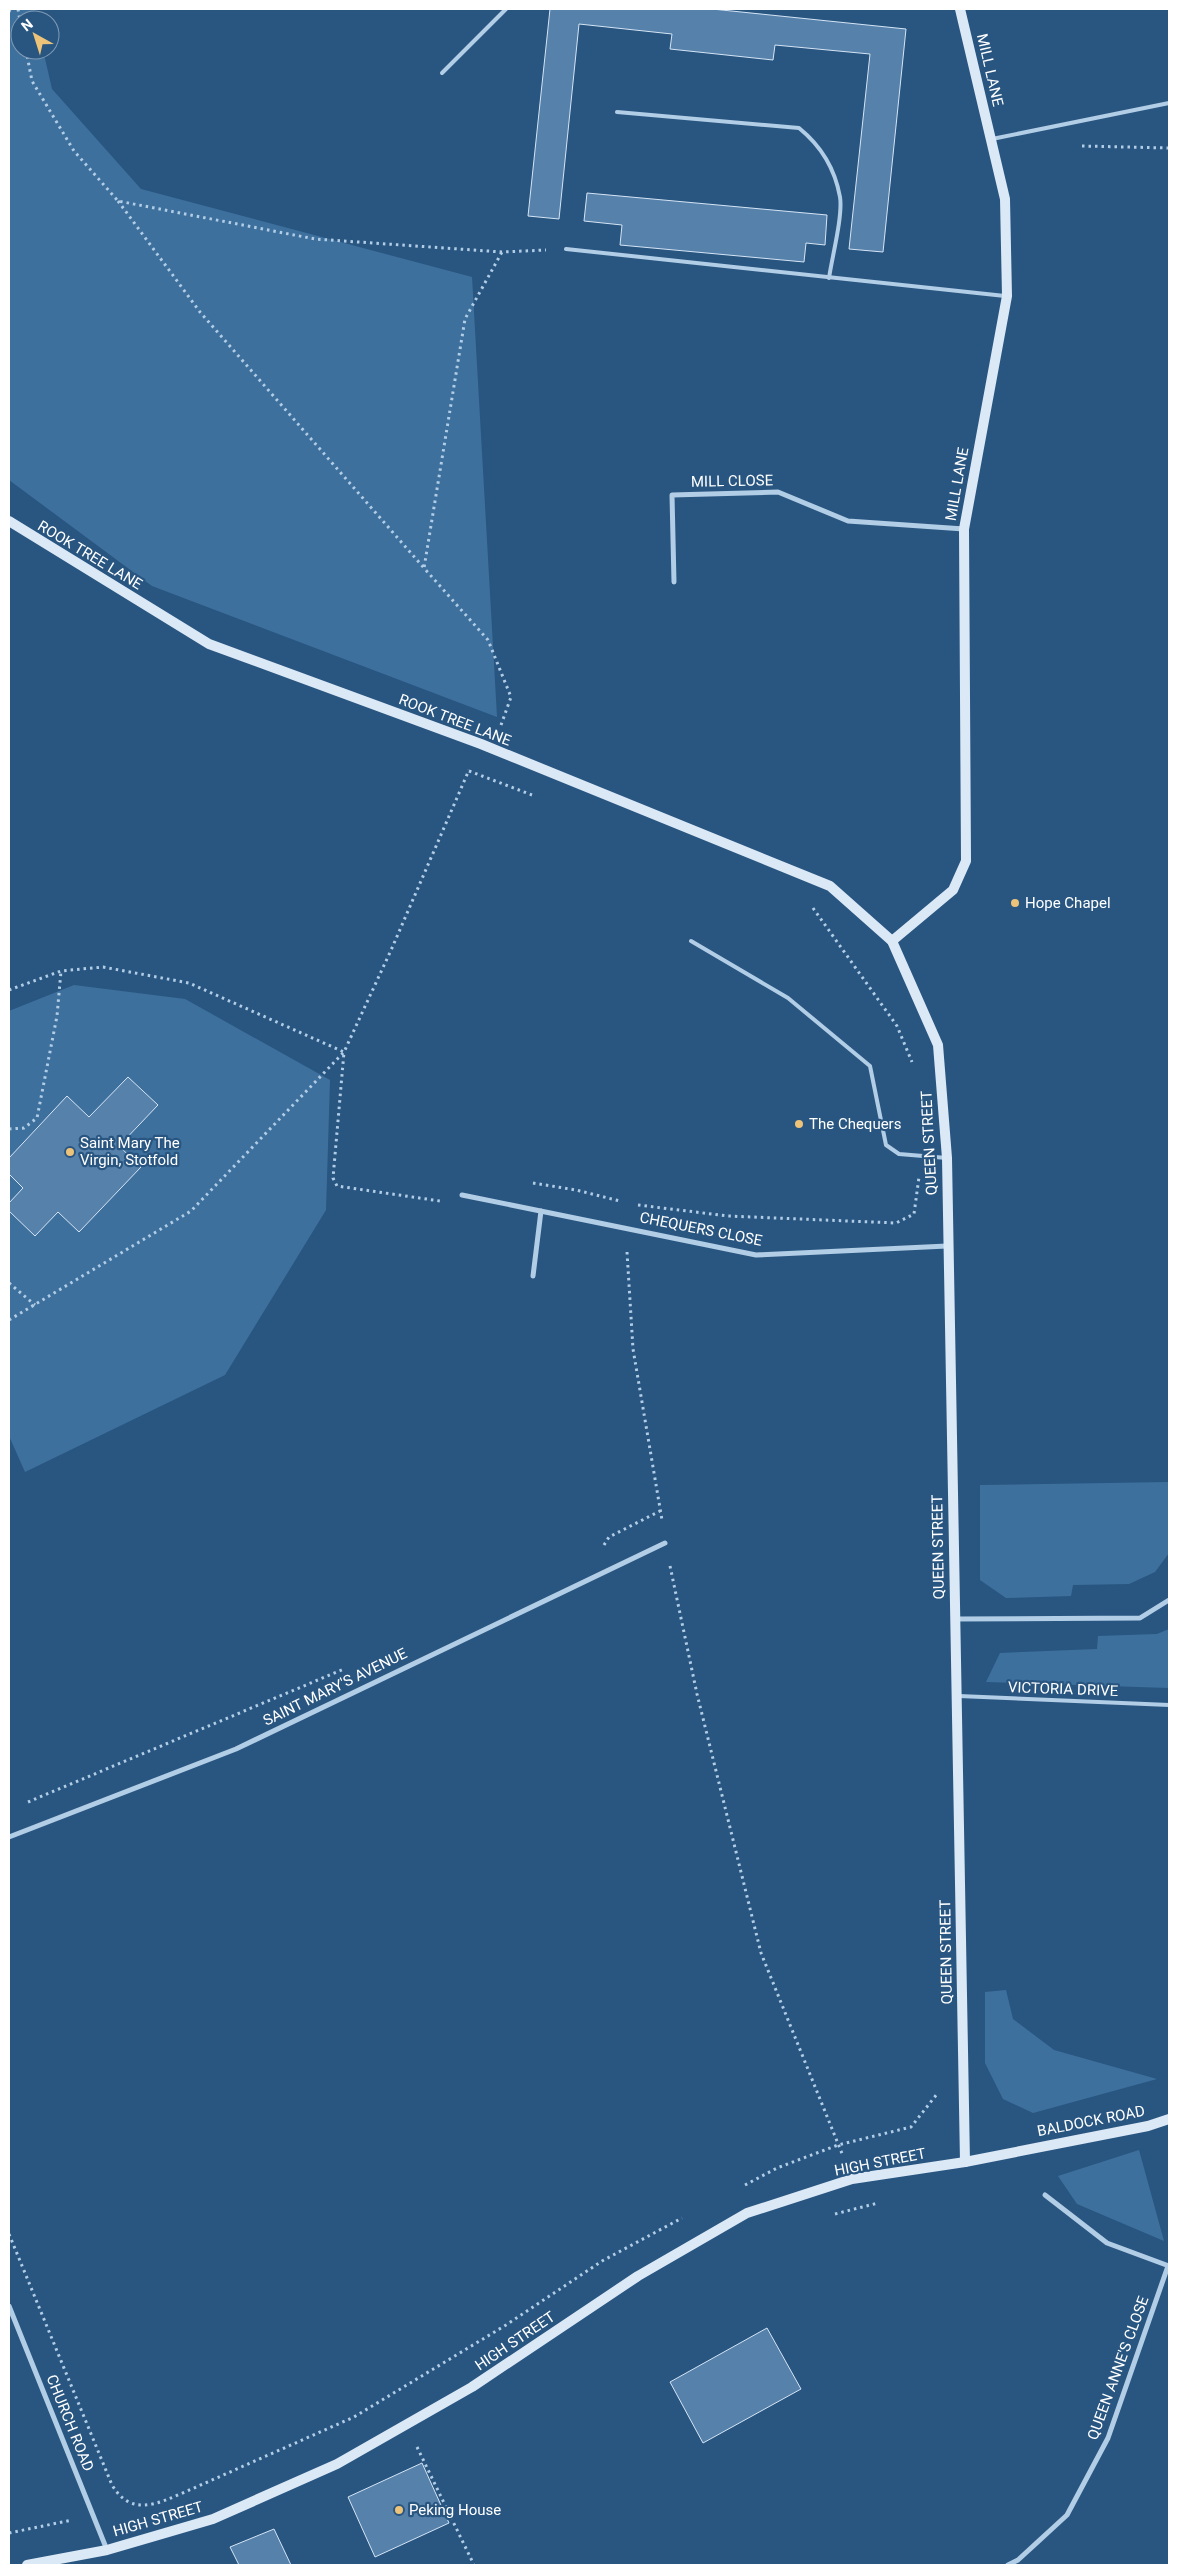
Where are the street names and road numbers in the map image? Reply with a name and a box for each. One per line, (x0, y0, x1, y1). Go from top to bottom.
street label: MILL LANE (973, 32, 1007, 109)
street label: MILL LANE (942, 445, 972, 522)
street label: MILL CLOSE (691, 471, 774, 491)
street label: ROOK TREE LANE (34, 517, 146, 594)
street label: ROOK TREE LANE (396, 690, 514, 750)
street label: QUEEN STREET (917, 1090, 941, 1196)
street label: CHEQUERS CLOSE (638, 1208, 764, 1250)
street label: QUEEN STREET (928, 1494, 948, 1600)
street label: SAINT MARY'S AVENUE (260, 1644, 410, 1730)
street label: VICTORIA DRIVE (1007, 1678, 1119, 1700)
street label: QUEEN STREET (936, 1899, 956, 2005)
street label: BALDOCK ROAD (1036, 2102, 1146, 2140)
street label: HIGH STREET (833, 2144, 927, 2180)
street label: QUEEN ANNE'S CLOSE (1084, 2293, 1153, 2442)
street label: HIGH STREET (472, 2308, 558, 2374)
street label: CHURCH ROAD (42, 2372, 98, 2474)
street label: HIGH STREET (111, 2498, 205, 2540)

